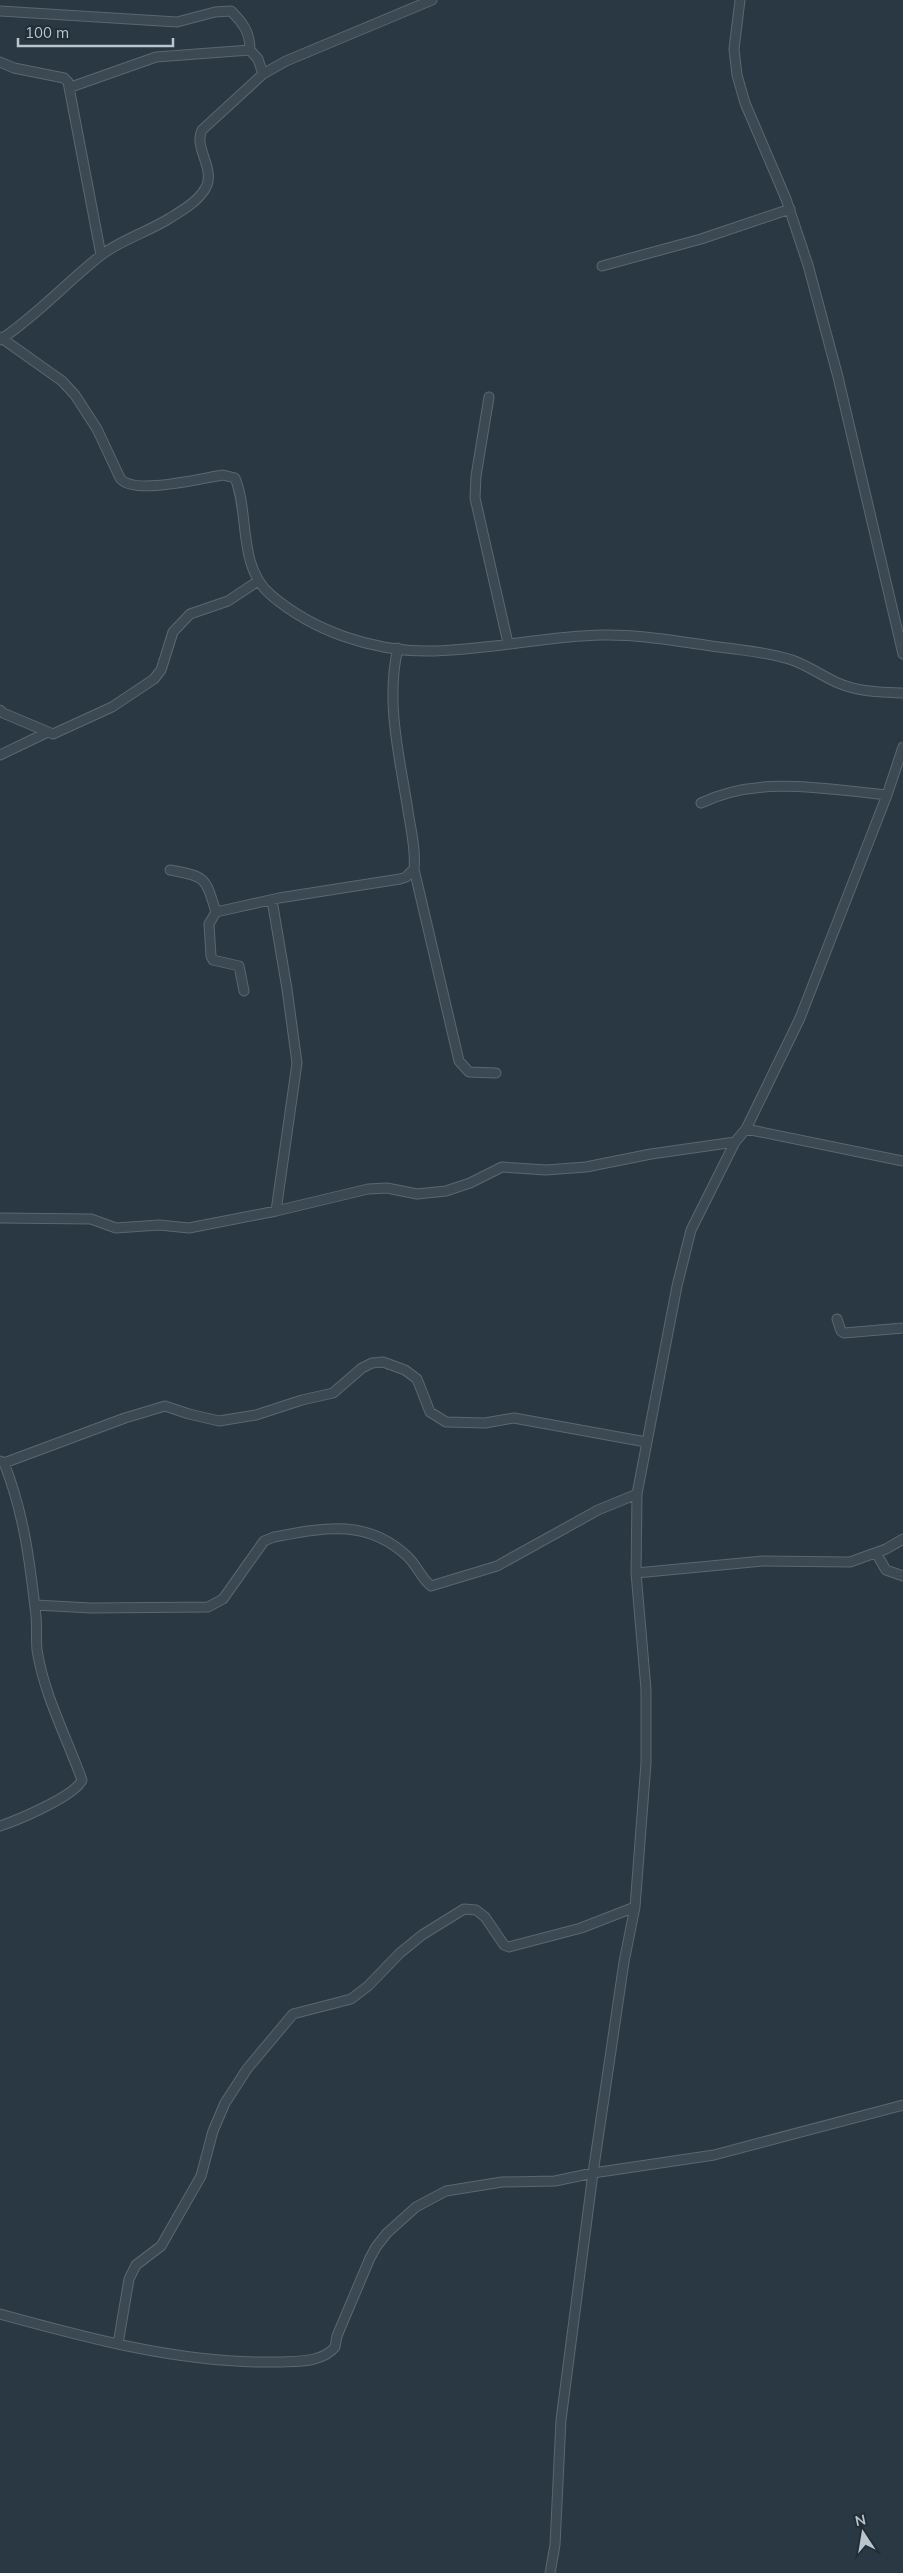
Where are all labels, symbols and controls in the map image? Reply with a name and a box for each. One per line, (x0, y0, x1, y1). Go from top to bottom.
scale bar (18, 15, 172, 47)
text: 100 m (25, 23, 69, 42)
north arrow (838, 2508, 888, 2558)
text: N (853, 2510, 867, 2530)

